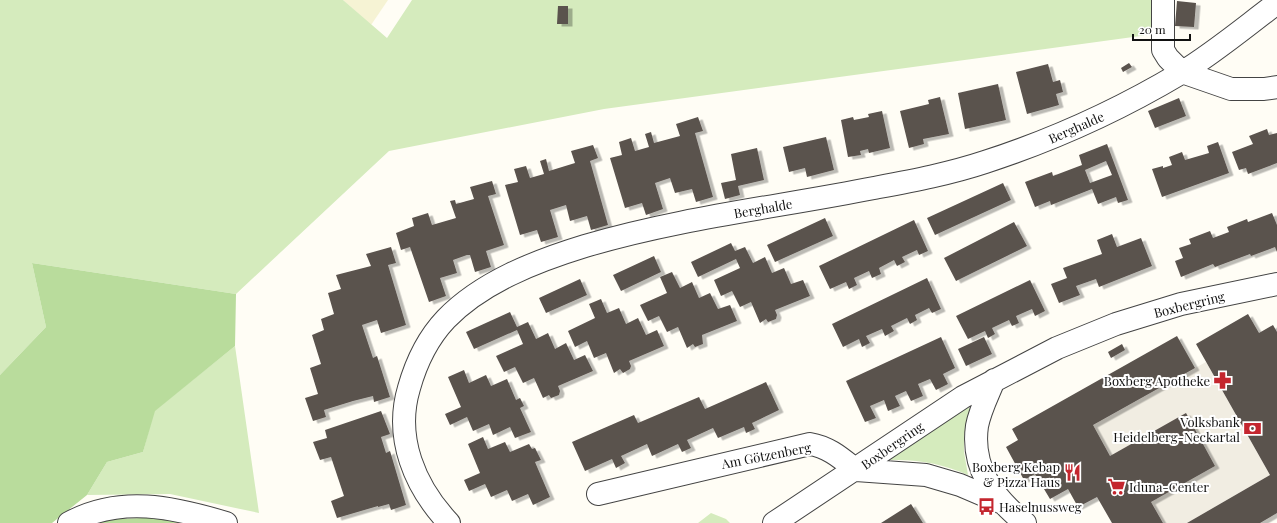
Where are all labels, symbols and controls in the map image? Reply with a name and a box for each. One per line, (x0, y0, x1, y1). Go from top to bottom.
scale bar (1133, 16, 1190, 42)
text: 20 m (1139, 21, 1166, 37)
street label: Berghalde (1046, 107, 1107, 147)
street label: Berghalde (732, 194, 794, 222)
street label: Boxbergring (1152, 287, 1226, 321)
pharmacy icon: Boxberg Apotheke (1213, 370, 1233, 390)
place label: Boxberg Apotheke (1104, 372, 1210, 389)
place label: Volksbank Heidelberg-Neckartal (1113, 413, 1241, 445)
street label: Boxbergring (857, 417, 927, 473)
bank icon: Volksbank Heidelberg-Neckartal (1243, 418, 1263, 438)
street label: Am Götzenberg (719, 438, 812, 472)
place label: Boxberg Kebap & Pizza Haus (972, 458, 1060, 490)
restaurant icon: Boxberg Kebap & Pizza Haus (1063, 463, 1083, 483)
supermarket icon: Iduna-Center (1106, 476, 1126, 496)
place label: Iduna-Center (1129, 478, 1209, 495)
bus stop icon: Haselnussweg (976, 496, 996, 516)
place label: Haselnussweg (999, 498, 1082, 515)

